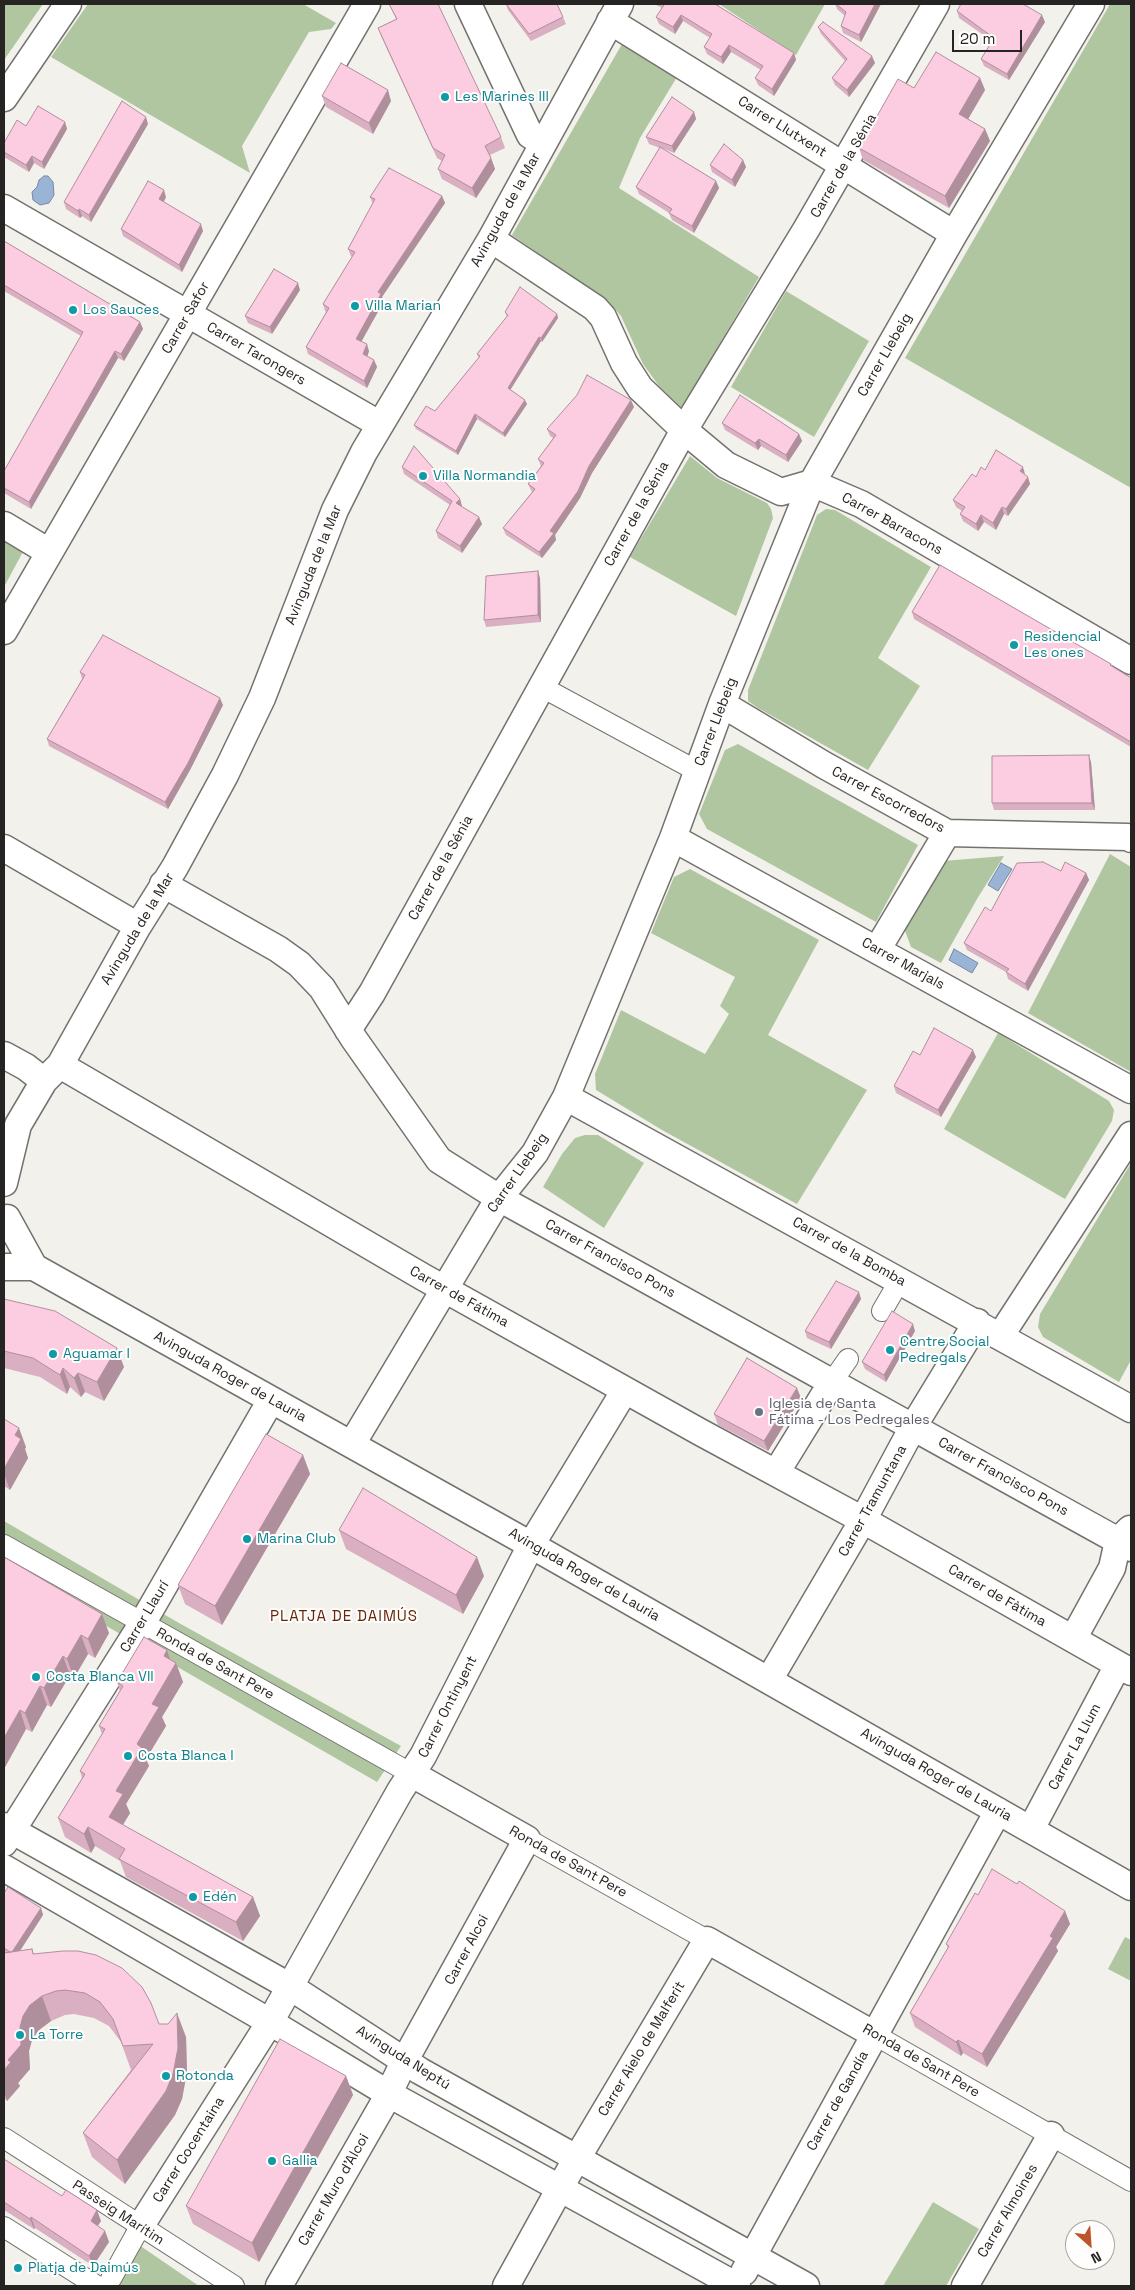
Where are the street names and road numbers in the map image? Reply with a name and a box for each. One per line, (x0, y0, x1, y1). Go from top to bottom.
street label: Carrer Llutxent (734, 93, 830, 161)
street label: Carrer de la Sénia (807, 111, 881, 221)
street label: Avinguda de la Mar (468, 150, 544, 270)
street label: Carrer Safor (159, 279, 213, 357)
street label: Carrer Llebeig (854, 310, 916, 400)
street label: Carrer Tarongers (203, 319, 309, 389)
street label: Carrer de la Sénia (601, 459, 673, 569)
street label: Carrer Barracons (839, 489, 945, 559)
street label: Avinguda de la Mar (282, 503, 346, 627)
street label: Carrer Llebeig (691, 675, 741, 769)
street label: Carrer Escorredors (829, 763, 947, 837)
street label: Carrer de la Sénia (405, 813, 477, 923)
street label: Avinguda de la Mar (98, 870, 178, 988)
street label: Carrer Marjals (859, 934, 947, 994)
street label: Carrer Llebeig (484, 1130, 552, 1216)
street label: Carrer de la Bomba (789, 1214, 909, 1290)
street label: Carrer Francisco Pons (542, 1216, 678, 1302)
street label: Carrer de Fátima (407, 1263, 511, 1331)
street label: Avinguda Roger de Lauria (151, 1328, 309, 1426)
street label: Carrer Francisco Pons (935, 1434, 1071, 1520)
street label: Carrer Tramuntana (835, 1442, 911, 1560)
street label: Avinguda Roger de Lauria (505, 1525, 663, 1625)
street label: Carrer de Fàtima (945, 1561, 1049, 1631)
street label: Carrer Llaurí (117, 1578, 173, 1656)
street label: Ronda de Sant Pere (153, 1625, 277, 1703)
street label: Carrer Ontinyent (415, 1653, 481, 1761)
street label: Carrer La Llum (1045, 1701, 1105, 1793)
street label: Avinguda Roger de Lauria (857, 1725, 1015, 1825)
street label: Ronda de Sant Pere (506, 1823, 630, 1901)
street label: Carrer Alcoi (441, 1912, 493, 1988)
street label: Carrer Aielo de Malferit (595, 1978, 689, 2120)
street label: Ronda de Sant Pere (859, 2021, 983, 2101)
street label: Avinguda Neptú (353, 2022, 453, 2094)
street label: Carrer de Gandía (804, 2048, 872, 2154)
street label: Carrer Cocentaina (150, 2094, 228, 2206)
street label: Carrer Muro d'Alcoi (295, 2131, 373, 2249)
street label: Carrer Almoines (974, 2161, 1042, 2261)
street label: Passeig Marítim (69, 2177, 167, 2249)

